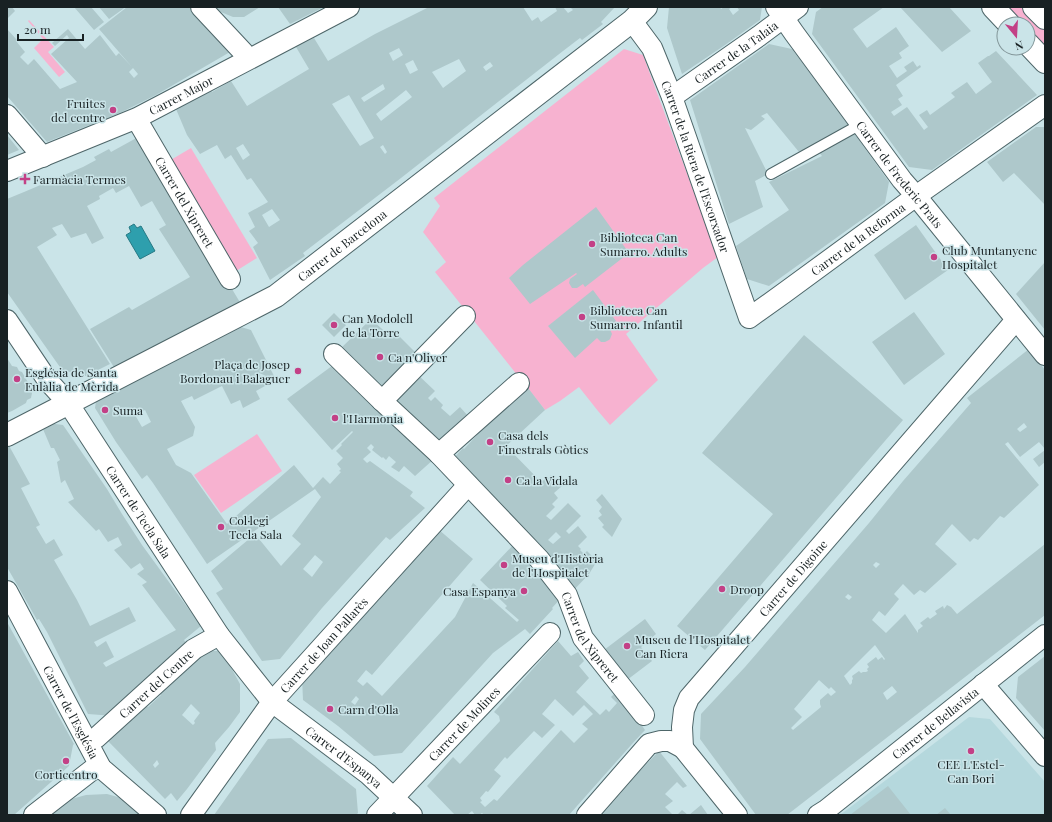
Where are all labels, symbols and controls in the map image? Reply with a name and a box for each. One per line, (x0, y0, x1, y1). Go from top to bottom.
scale bar (18, 16, 83, 42)
north arrow (996, 16, 1036, 56)
street label: Carrer de la Talaia (691, 17, 781, 87)
text: 20 m (24, 21, 51, 37)
text: N (1013, 38, 1025, 54)
street label: Carrer Major (146, 71, 216, 118)
street label: Carrer de la Riera de l'Escorxador (658, 78, 734, 255)
place label: Fruites del centre (51, 95, 105, 125)
marker: Fruites del centre (108, 105, 118, 115)
street label: Carrer de Frederic Prats (853, 117, 947, 231)
street label: Carrer del Xipreret (152, 153, 218, 251)
place label: Farmàcia Termes (33, 171, 126, 187)
marker: Farmàcia Termes (20, 174, 30, 184)
street label: Carrer de la Reforma (807, 199, 908, 279)
street label: Carrer de Barcelona (294, 206, 390, 285)
place label: Biblioteca Can Sumarro. Adults (600, 229, 687, 259)
marker: Biblioteca Can Sumarro. Adults (587, 239, 597, 249)
place label: Club Muntanyenc Hospitalet (942, 242, 1037, 272)
marker: Club Muntanyenc Hospitalet (929, 252, 939, 262)
place label: Biblioteca Can Sumarro. Infantil (590, 302, 683, 332)
place label: Can Modolell de la Torre (342, 310, 413, 340)
marker: Biblioteca Can Sumarro. Infantil (577, 312, 587, 322)
marker: Can Modolell de la Torre (329, 320, 339, 330)
place label: Ca n'Oliver (388, 349, 448, 365)
marker: Ca n'Oliver (375, 352, 385, 362)
place label: Plaça de Josep Bordonau i Balaguer (180, 356, 291, 386)
place label: Església de Santa Eulàlia de Mèrida (25, 364, 119, 394)
marker: Plaça de Josep Bordonau i Balaguer (293, 366, 303, 376)
marker: Església de Santa Eulàlia de Mèrida (12, 374, 22, 384)
place label: Suma (113, 402, 143, 418)
marker: Suma (100, 405, 110, 415)
place label: l'Harmonia (343, 410, 403, 426)
marker: l'Harmonia (330, 413, 340, 423)
place label: Casa dels Finestrals Gòtics (498, 427, 588, 457)
marker: Casa dels Finestrals Gòtics (485, 437, 495, 447)
street label: Carrer de Tecla Sala (103, 462, 175, 561)
place label: Ca la Vidala (516, 472, 578, 488)
marker: Ca la Vidala (503, 475, 513, 485)
place label: Col·legi Tecla Sala (229, 512, 282, 542)
marker: Col·legi Tecla Sala (216, 522, 226, 532)
street label: Carrer de Digoine (755, 536, 831, 620)
place label: Museu d'Història de l'Hospitalet (512, 550, 604, 580)
marker: Museu d'Història de l'Hospitalet (499, 560, 509, 570)
place label: Droop (730, 581, 764, 597)
place label: Casa Espanya (443, 583, 516, 599)
marker: Droop (717, 584, 727, 594)
marker: Casa Espanya (519, 586, 529, 596)
street label: Carrer del Xipreret (558, 589, 623, 686)
street label: Carrer de Joan Pallarès (276, 594, 371, 696)
place label: Museu de l'Hospitalet Can Riera (635, 631, 751, 661)
marker: Museu de l'Hospitalet Can Riera (622, 641, 632, 651)
street label: Carrer del Centre (115, 646, 197, 722)
street label: Carrer de l'Església (40, 662, 103, 762)
street label: Carrer de Molines (425, 683, 503, 764)
street label: Carrer de Bellavista (889, 683, 982, 762)
place label: Carn d'Olla (338, 701, 399, 717)
marker: Carn d'Olla (325, 704, 335, 714)
street label: Carrer d'Espanya (302, 722, 386, 791)
marker: CEE L'Estel- Can Bori (966, 746, 976, 756)
marker: Corticentro (61, 756, 71, 766)
place label: CEE L'Estel- Can Bori (937, 756, 1005, 786)
place label: Corticentro (35, 766, 98, 782)

